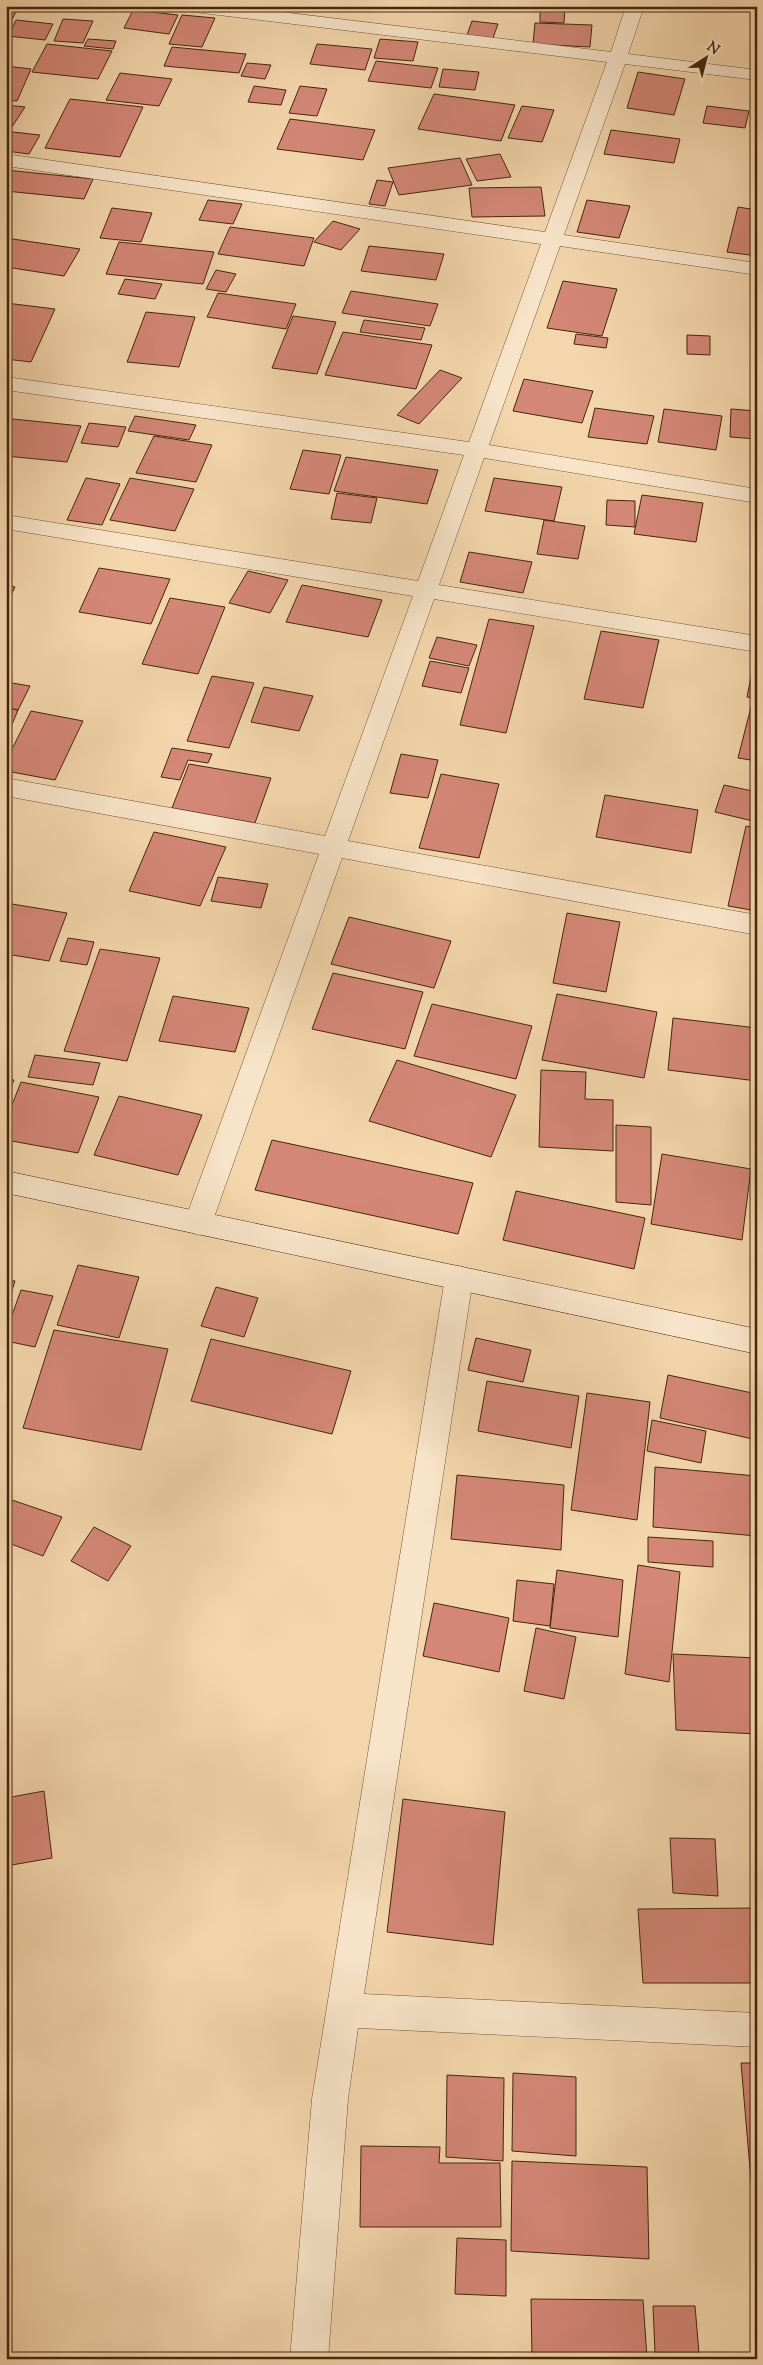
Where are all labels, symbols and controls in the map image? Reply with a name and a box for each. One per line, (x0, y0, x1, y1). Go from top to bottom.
north arrow (680, 32, 730, 82)
text: N (702, 38, 723, 60)

